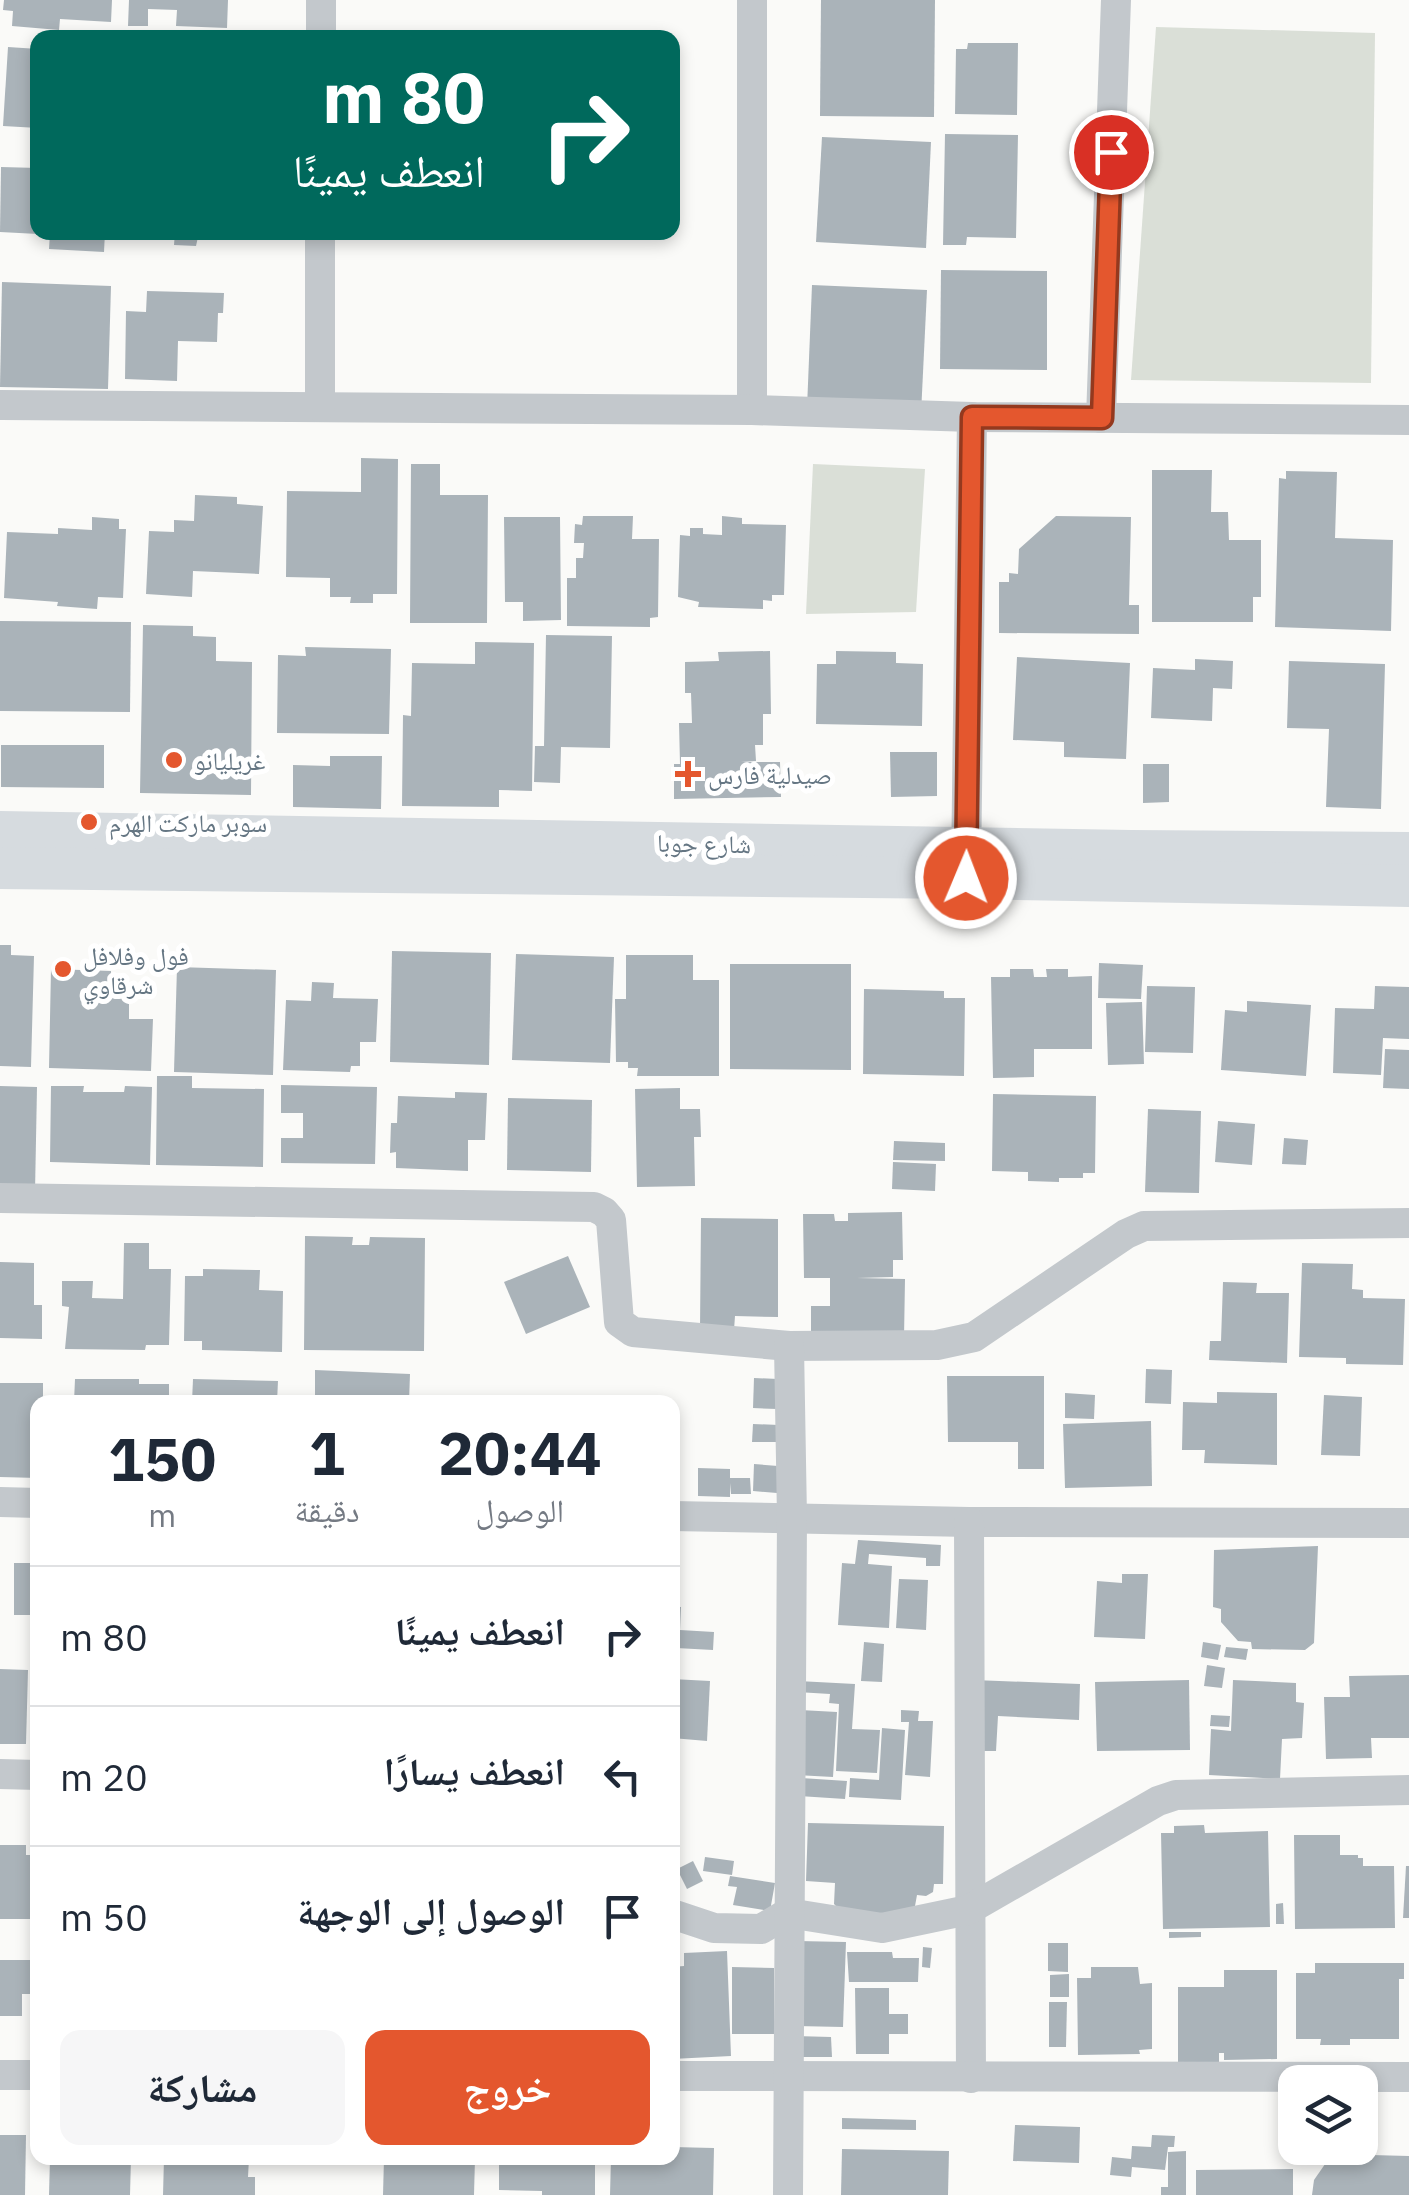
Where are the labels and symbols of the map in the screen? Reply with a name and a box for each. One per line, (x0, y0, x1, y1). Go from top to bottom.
pin (1069, 110, 1154, 195)
place label: غريليانو (194, 744, 265, 777)
marker: غريليانو (163, 749, 185, 771)
place label: صيدلية فارس (708, 758, 832, 791)
marker: صيدلية فارس (677, 763, 699, 785)
place label: سوبر ماركت الهرم (109, 806, 267, 840)
marker: سوبر ماركت الهرم (78, 811, 100, 833)
street label: شارع جوبا (657, 826, 751, 860)
position arrow (914, 826, 1018, 930)
place label: فول وفلافل شرقاوي (83, 939, 189, 1005)
marker: فول وفلافل شرقاوي (52, 958, 74, 980)

